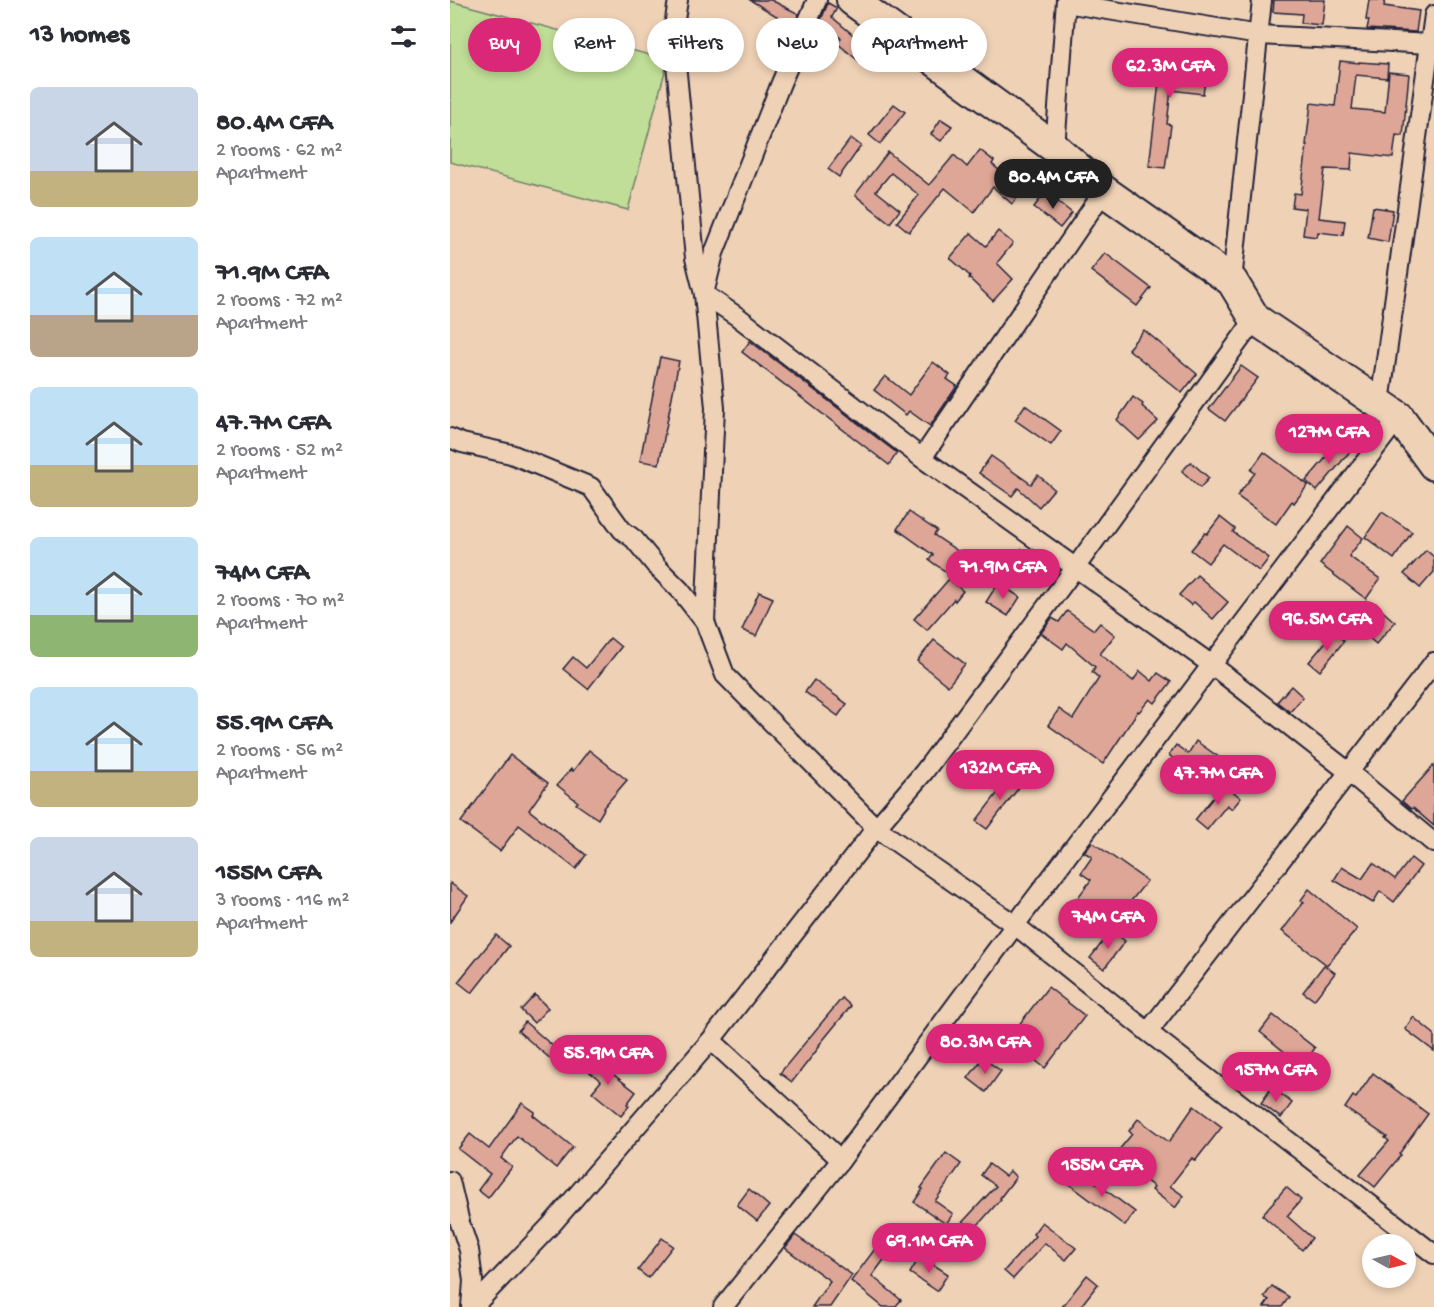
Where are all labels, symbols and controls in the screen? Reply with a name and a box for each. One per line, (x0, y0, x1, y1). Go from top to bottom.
chip: Buy (468, 18, 541, 72)
chip: Rent (553, 18, 635, 72)
chip: Filters (647, 18, 744, 72)
chip: New (756, 18, 839, 72)
chip: Apartment (851, 18, 987, 72)
icon: filters (387, 20, 420, 53)
text: 13 homes (30, 21, 129, 52)
pin: 62.3M CFA (1101, 48, 1239, 99)
text: 62.3M CFA (1126, 56, 1214, 79)
text: 80.4M CFA (216, 109, 332, 140)
icon: home (78, 111, 150, 183)
text: 2 rooms · 62 m² (216, 140, 343, 163)
pin: 80.4M CFA (984, 159, 1122, 210)
text: Apartment (216, 163, 306, 186)
text: 80.4M CFA (1008, 167, 1098, 190)
text: 71.9M CFA (216, 259, 328, 290)
icon: home (78, 261, 150, 333)
text: 2 rooms · 72 m² (216, 290, 343, 313)
text: Apartment (216, 313, 306, 336)
text: 47.7M CFA (216, 409, 330, 440)
icon: home (78, 411, 150, 483)
pin: 127M CFA (1267, 414, 1391, 465)
text: 127M CFA (1289, 422, 1369, 445)
text: 2 rooms · 52 m² (216, 440, 343, 463)
text: Apartment (216, 463, 306, 486)
pin: 71.9M CFA (934, 549, 1072, 600)
text: 71.9M CFA (960, 557, 1046, 580)
text: 74M CFA (216, 559, 309, 590)
icon: home (78, 561, 150, 633)
text: 2 rooms · 70 m² (216, 590, 344, 613)
pin: 96.5M CFA (1258, 601, 1396, 652)
text: 96.5M CFA (1283, 609, 1371, 632)
text: Apartment (216, 613, 306, 636)
text: 55.9M CFA (216, 709, 331, 740)
icon: home (78, 711, 150, 783)
text: 2 rooms · 56 m² (216, 740, 343, 763)
pin: 132M CFA (938, 750, 1062, 801)
pin: 47.7M CFA (1149, 755, 1287, 806)
text: 132M CFA (960, 758, 1040, 781)
text: Apartment (216, 763, 306, 786)
text: 47.7M CFA (1174, 763, 1262, 786)
text: 155M CFA (216, 859, 321, 890)
icon: home (78, 861, 150, 933)
text: 3 rooms · 116 m² (216, 890, 349, 913)
pin: 74M CFA (1053, 899, 1163, 950)
text: 74M CFA (1072, 907, 1144, 930)
text: Apartment (216, 913, 306, 936)
pin: 80.3M CFA (916, 1024, 1054, 1075)
text: 80.3M CFA (940, 1032, 1030, 1055)
pin: 55.9M CFA (539, 1035, 677, 1086)
text: 55.9M CFA (564, 1043, 652, 1066)
pin: 157M CFA (1214, 1052, 1338, 1103)
text: 157M CFA (1236, 1060, 1316, 1083)
pin: 155M CFA (1040, 1147, 1164, 1198)
text: 155M CFA (1062, 1155, 1142, 1178)
pin: 69.1M CFA (860, 1223, 998, 1274)
text: 69.1M CFA (886, 1231, 972, 1254)
north arrow (1362, 1234, 1416, 1288)
map controls (1362, 1234, 1416, 1288)

